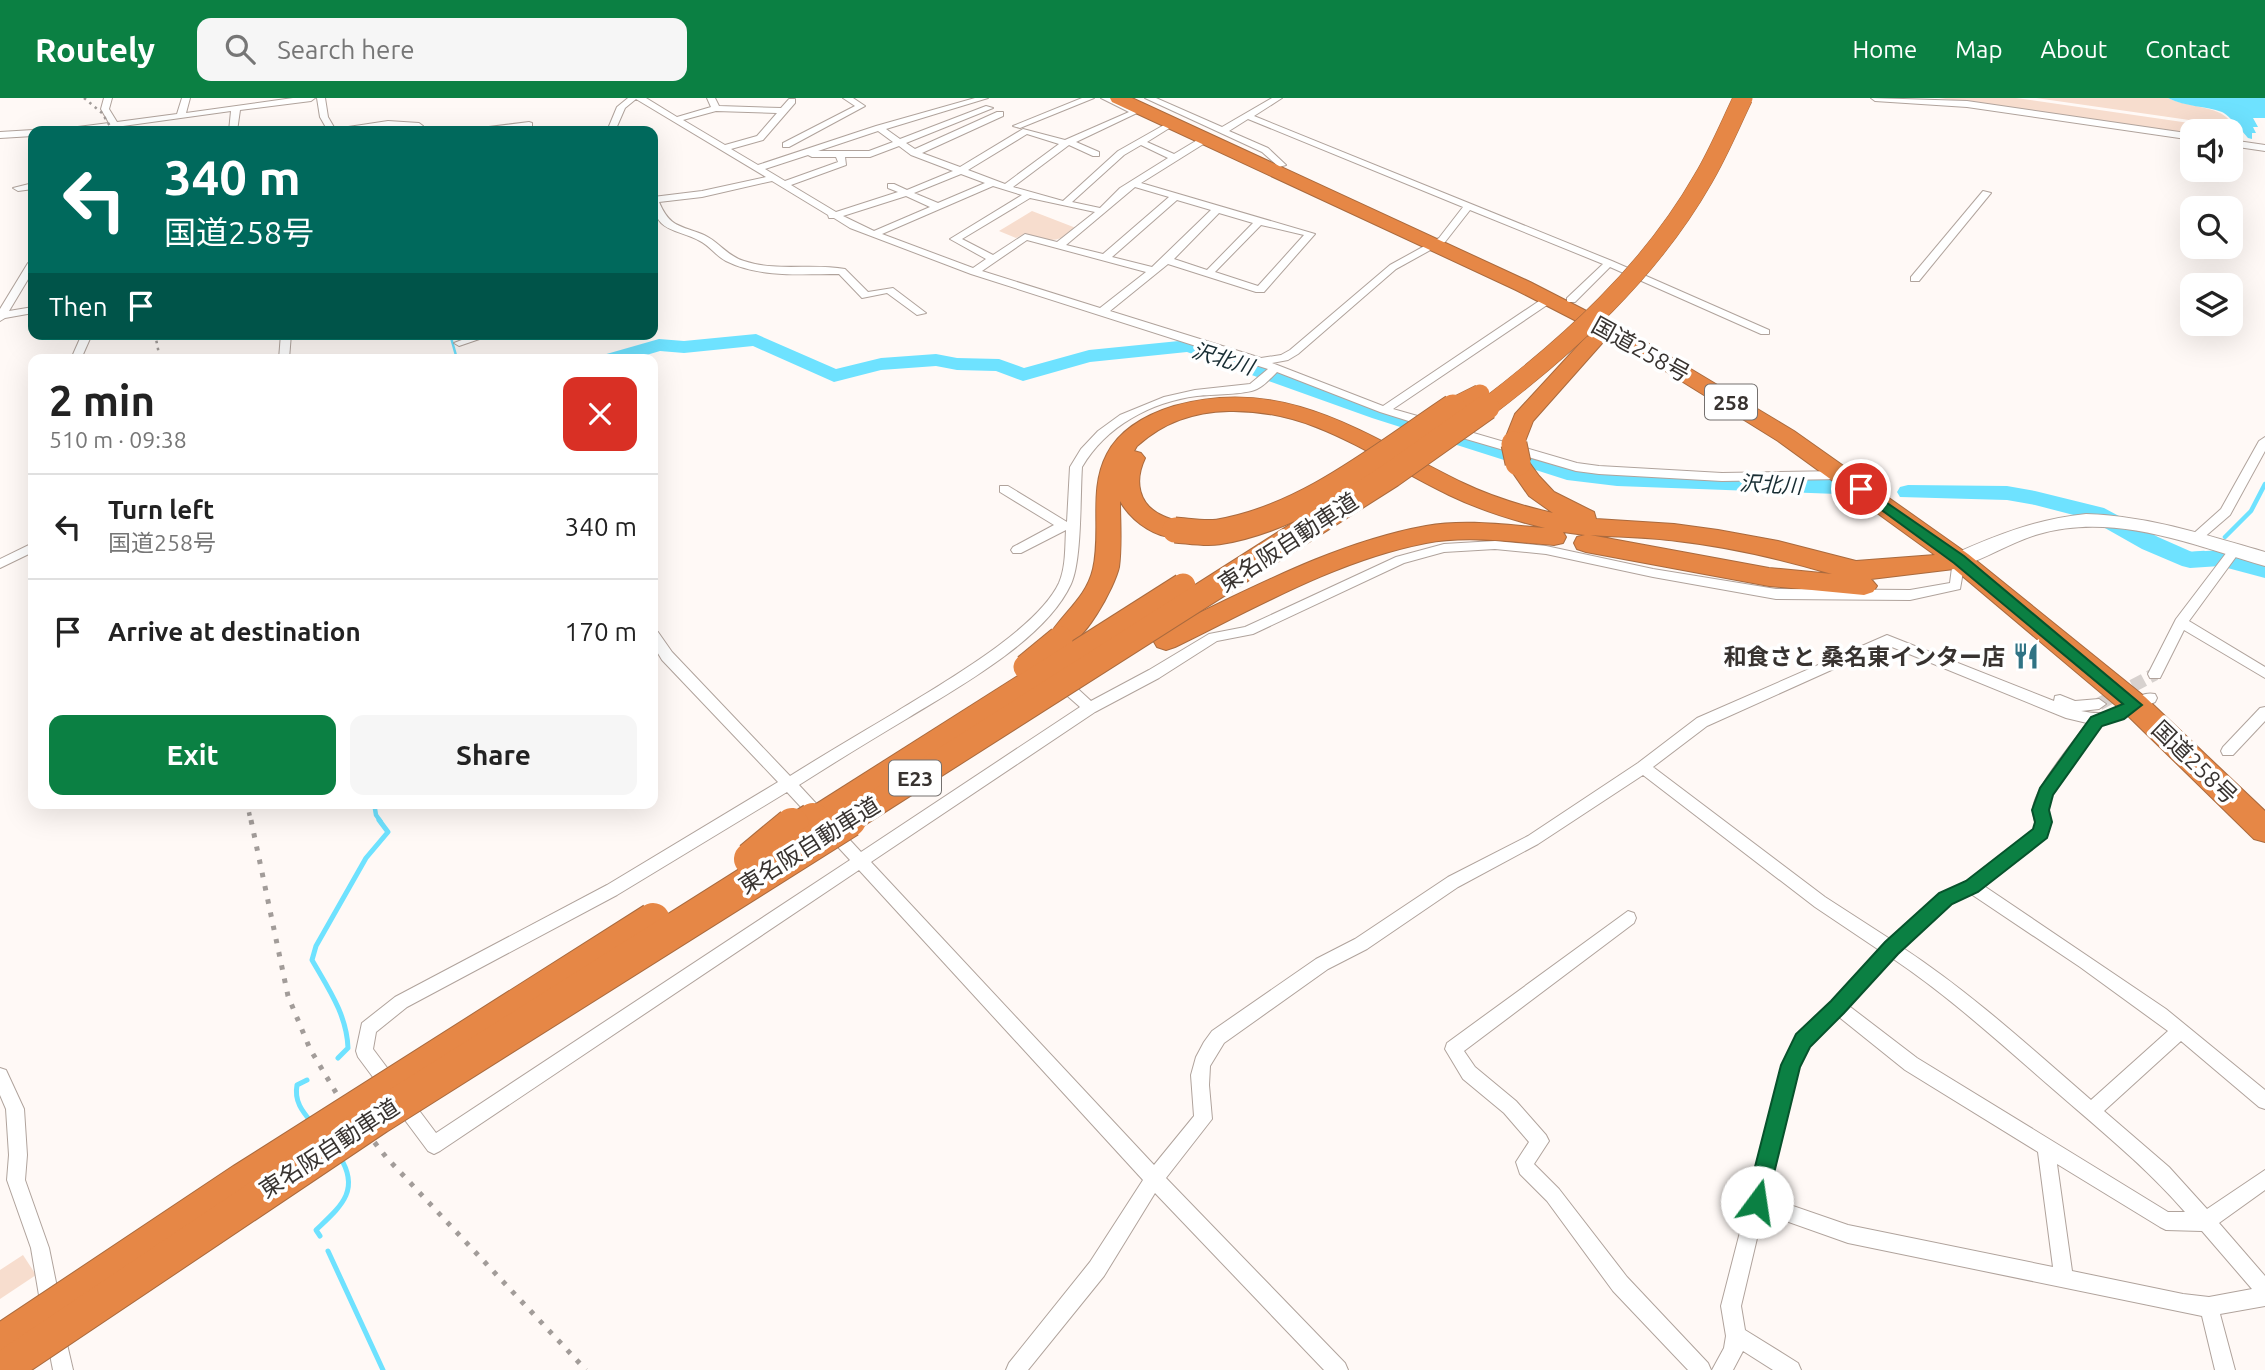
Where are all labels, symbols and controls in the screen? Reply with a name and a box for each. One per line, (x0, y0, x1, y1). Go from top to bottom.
search box (197, 18, 687, 81)
icon: search (221, 30, 259, 68)
text: Routely (35, 31, 155, 68)
text: Search here (277, 35, 415, 64)
text: Home (1852, 36, 1917, 63)
text: Map (1955, 36, 2002, 63)
text: About (2040, 36, 2107, 63)
text: Contact (2145, 36, 2230, 63)
map controls (2180, 119, 2243, 336)
button: sound (2180, 119, 2243, 182)
text: 340 m (164, 149, 301, 204)
icon: left (49, 154, 140, 245)
button: search (2180, 196, 2243, 259)
text: 国道258号 (164, 214, 314, 250)
button: layers (2180, 273, 2243, 336)
icon: arrive (122, 287, 160, 325)
text: Then (49, 292, 108, 321)
street label: 国道258号 (1588, 312, 1694, 386)
water label: 沢北川 (1189, 337, 1259, 379)
text: 2 min (49, 377, 155, 424)
button: close (563, 377, 637, 451)
road number: 258 (1705, 384, 1757, 420)
text: 510 m · 09:38 (49, 427, 187, 452)
pin (1831, 459, 1891, 519)
water label: 沢北川 (1739, 470, 1805, 498)
icon: arrive (1842, 470, 1880, 508)
street label: 東名阪自動車道 (1214, 488, 1362, 596)
text: Turn left (108, 495, 214, 524)
icon: left (49, 508, 87, 546)
text: 340 m (565, 512, 637, 541)
text: 国道258号 (108, 530, 216, 555)
icon: arrive (49, 613, 87, 651)
text: Arrive at destination (108, 617, 361, 646)
text: 170 m (565, 617, 637, 646)
restaurant icon: 和食さと 桑名東インター店 (2011, 641, 2041, 671)
place label: 和食さと 桑名東インター店 (1724, 644, 2005, 669)
button: Exit (49, 715, 336, 795)
button: Share (350, 715, 637, 795)
street label: 国道258号 (2148, 716, 2242, 808)
road number: E23 (889, 760, 941, 796)
street label: 東名阪自動車道 (734, 792, 884, 898)
street label: 東名阪自動車道 (255, 1094, 403, 1202)
position arrow (1720, 1165, 1794, 1239)

